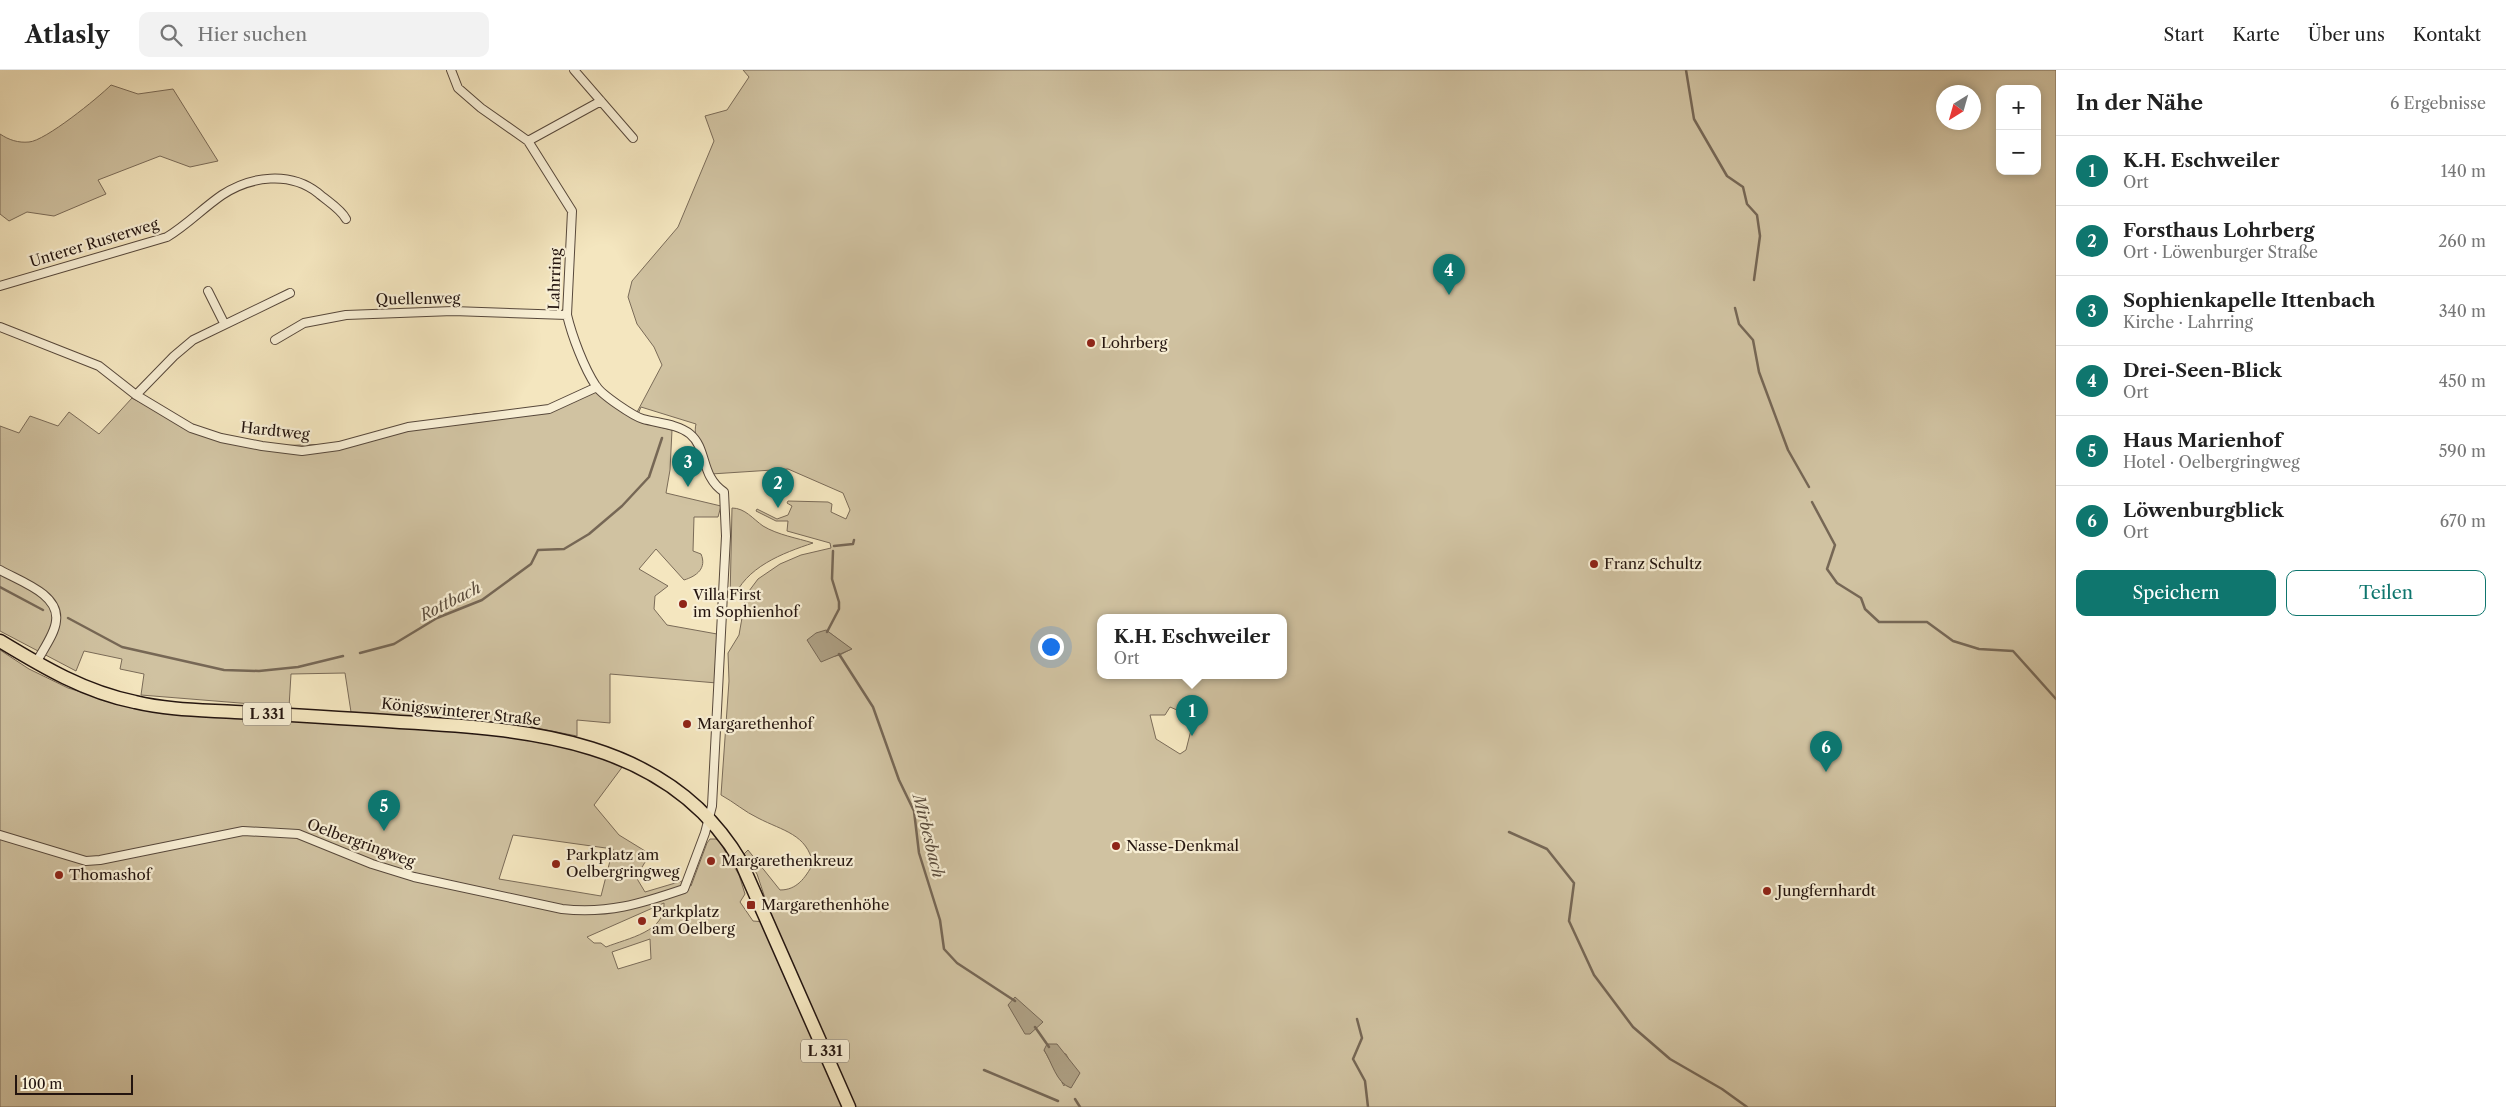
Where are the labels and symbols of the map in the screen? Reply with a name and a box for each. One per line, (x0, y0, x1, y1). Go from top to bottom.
north arrow (1936, 85, 1981, 130)
street label: Unterer Rusterweg (27, 214, 161, 271)
street label: Lahrring (544, 248, 565, 310)
pin: 4 (1433, 254, 1465, 295)
street label: Quellenweg (375, 288, 461, 309)
place label: Lohrberg (1101, 333, 1167, 352)
marker: Lohrberg (1085, 337, 1097, 349)
street label: Hardtweg (239, 417, 311, 444)
pin: 3 (672, 446, 704, 487)
pin: 2 (762, 467, 794, 508)
place label: Franz Schultz (1604, 554, 1702, 573)
marker: Franz Schultz (1588, 558, 1600, 570)
water label: Rottbach (414, 577, 484, 626)
place label: Villa First im Sophienhof (692, 585, 800, 621)
marker: Villa First im Sophienhof (677, 598, 689, 610)
your location (1038, 634, 1064, 660)
street label: Königswinterer Straße (380, 694, 542, 729)
pin: 1 (1176, 695, 1208, 736)
road number: L 331 (243, 703, 291, 726)
place label: Margarethenhof (697, 714, 814, 733)
marker: Margarethenhof (681, 718, 693, 730)
pin: 6 (1810, 731, 1842, 772)
pin: 5 (368, 790, 400, 831)
water label: Mirbesbach (908, 790, 949, 880)
street label: Oelbergringweg (305, 814, 418, 871)
place label: Nasse-Denkmal (1126, 836, 1240, 855)
marker: Nasse-Denkmal (1110, 840, 1122, 852)
place label: Parkplatz am Oelbergringweg (566, 845, 680, 881)
place label: Margarethenkreuz (721, 851, 853, 870)
marker: Margarethenkreuz (705, 855, 717, 867)
marker: Parkplatz am Oelbergringweg (550, 858, 562, 870)
place label: Thomashof (69, 865, 153, 884)
marker: Thomashof (53, 869, 65, 881)
place label: Jungfernhardt (1775, 881, 1877, 900)
marker: Jungfernhardt (1761, 885, 1773, 897)
place label: Margarethenhöhe (761, 895, 889, 914)
marker: Margarethenhöhe (745, 899, 757, 911)
place label: Parkplatz am Oelberg (652, 902, 735, 938)
marker: Parkplatz am Oelberg (636, 915, 648, 927)
road number: L 331 (801, 1039, 849, 1062)
scale bar (15, 1072, 132, 1095)

